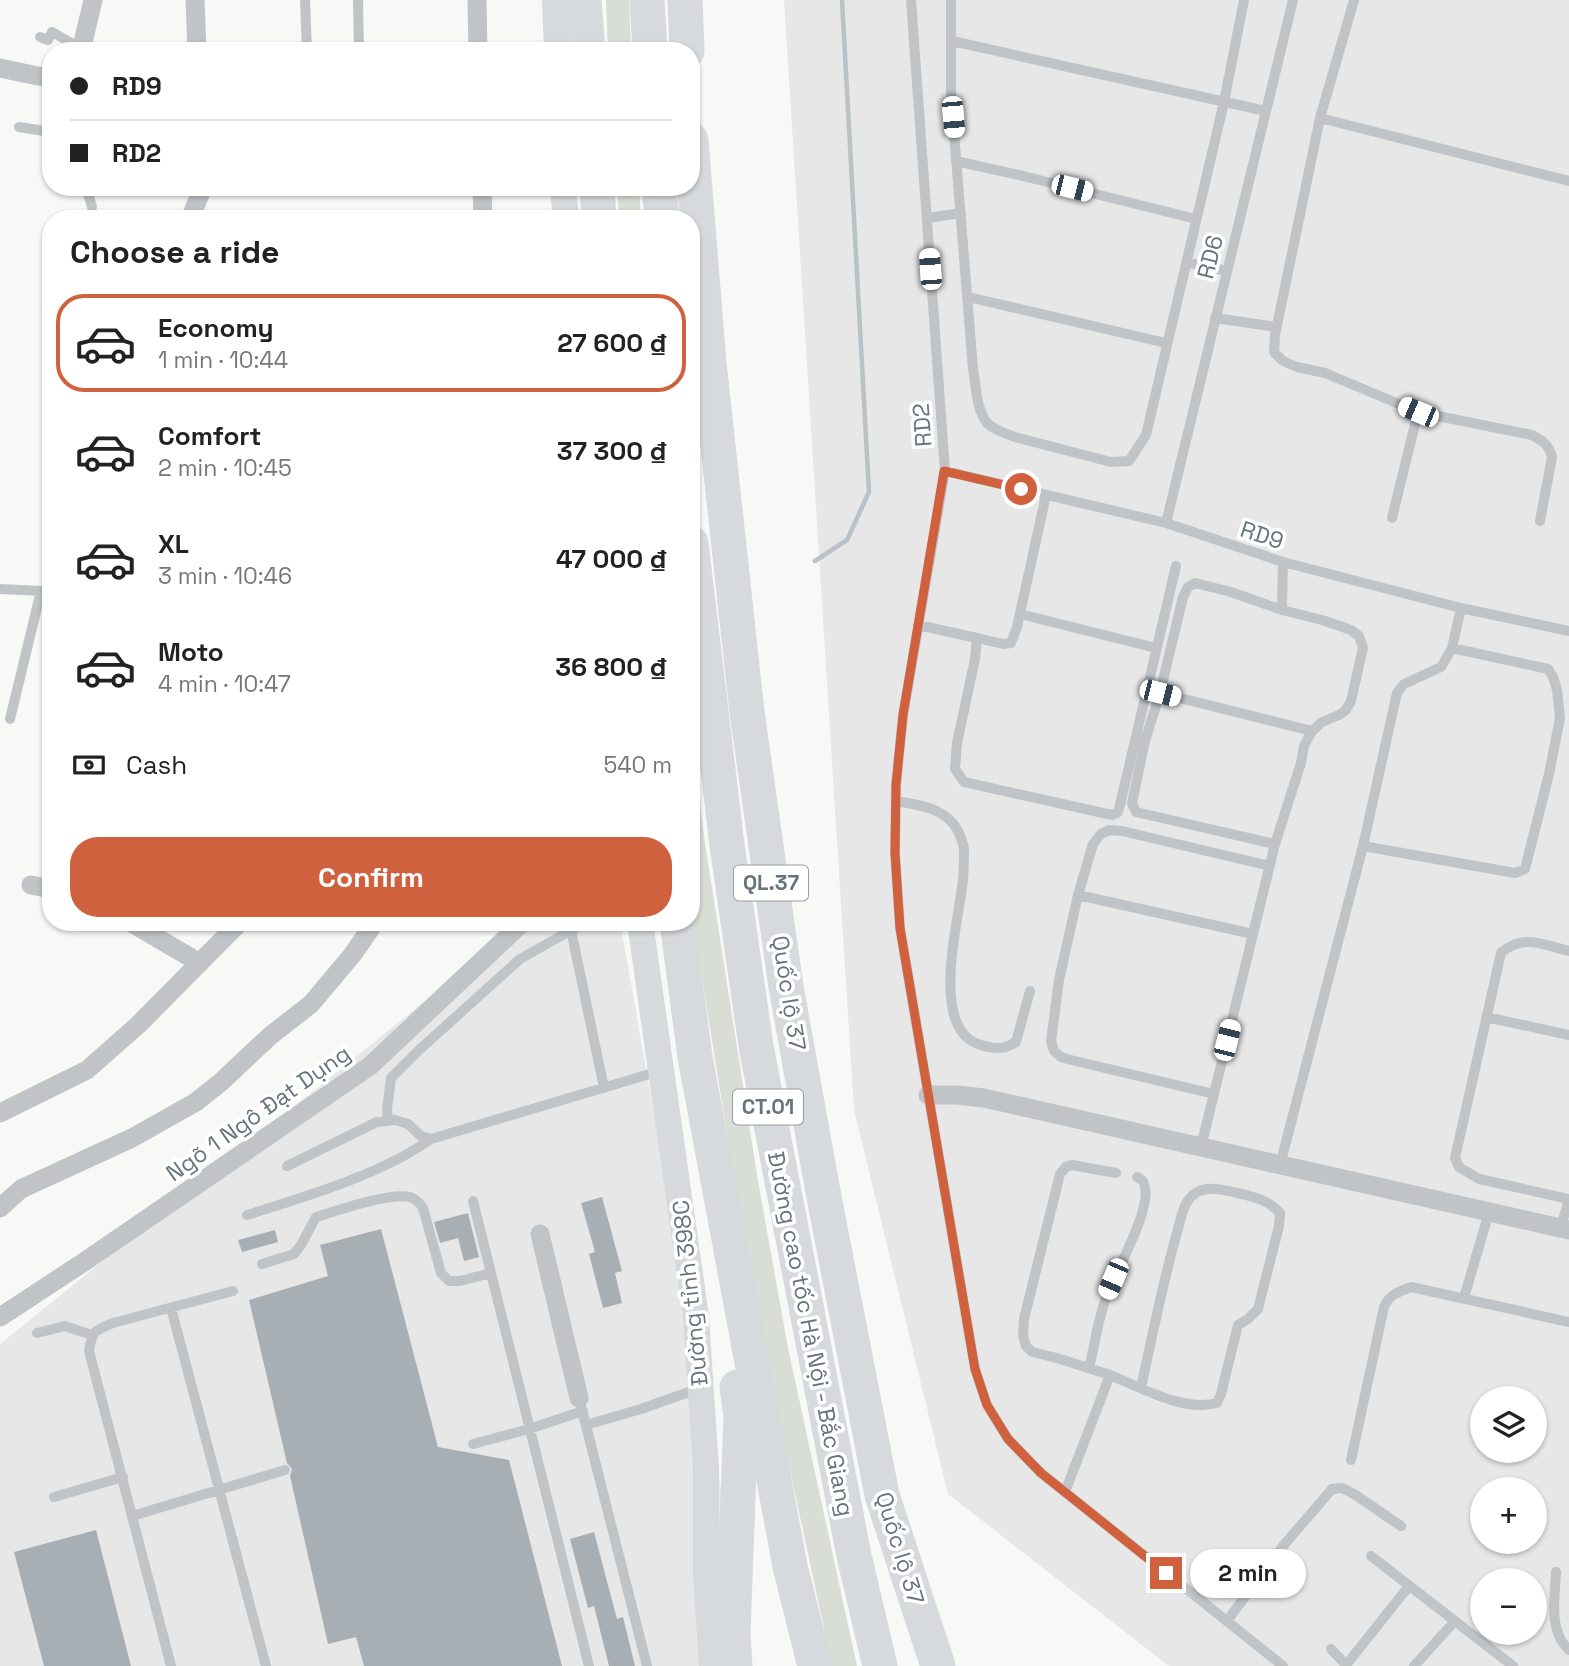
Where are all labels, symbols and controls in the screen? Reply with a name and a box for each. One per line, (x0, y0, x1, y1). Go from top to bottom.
text: RD9 (112, 69, 162, 103)
car (941, 95, 966, 139)
text: RD2 (112, 136, 161, 170)
car (1050, 173, 1095, 203)
text: Choose a ride (70, 232, 280, 272)
street label: RD6 (1190, 232, 1230, 282)
car (919, 247, 942, 291)
text: Economy (158, 311, 274, 345)
icon: car (74, 312, 137, 375)
text: 27 600 ₫ (557, 326, 668, 360)
text: 1 min · 10:44 (158, 345, 288, 375)
car (1395, 394, 1442, 430)
street label: RD2 (906, 402, 938, 448)
text: Comfort (158, 419, 261, 453)
icon: car (74, 420, 137, 483)
text: 37 300 ₫ (557, 434, 668, 468)
text: 2 min · 10:45 (158, 453, 292, 483)
route start (1005, 473, 1037, 505)
street label: RD9 (1237, 514, 1287, 556)
text: XL (158, 527, 189, 561)
icon: car (74, 528, 137, 591)
text: 47 000 ₫ (556, 542, 668, 576)
text: 3 min · 10:46 (158, 561, 292, 591)
text: Moto (158, 635, 224, 669)
icon: car (74, 636, 137, 699)
text: 36 800 ₫ (555, 650, 668, 684)
text: 4 min · 10:47 (158, 669, 291, 699)
car (1138, 678, 1183, 708)
icon: cash (70, 746, 108, 784)
text: Cash (126, 748, 187, 782)
text: 540 m (603, 750, 672, 780)
button: Confirm (70, 837, 672, 917)
road number: QL.37 (734, 866, 808, 900)
street label: Quốc lộ 37 (765, 933, 813, 1053)
car (1212, 1017, 1243, 1063)
street label: Ngõ 1 Ngô Đạt Dụng (160, 1038, 356, 1188)
road number: CT.01 (733, 1090, 803, 1124)
street label: Đường cao tốc Hà Nội - Bắc Giang (761, 1149, 861, 1519)
street label: Đường tỉnh 398C (665, 1199, 715, 1387)
car (1096, 1256, 1131, 1302)
map controls (1470, 1386, 1547, 1645)
button: layers (1470, 1386, 1547, 1463)
button: + (1470, 1477, 1547, 1554)
street label: Quốc lộ 37 (869, 1488, 931, 1608)
callout: 2 min (1190, 1548, 1306, 1598)
route end (1150, 1557, 1182, 1589)
text: 2 min (1218, 1558, 1278, 1588)
button: − (1470, 1568, 1547, 1645)

